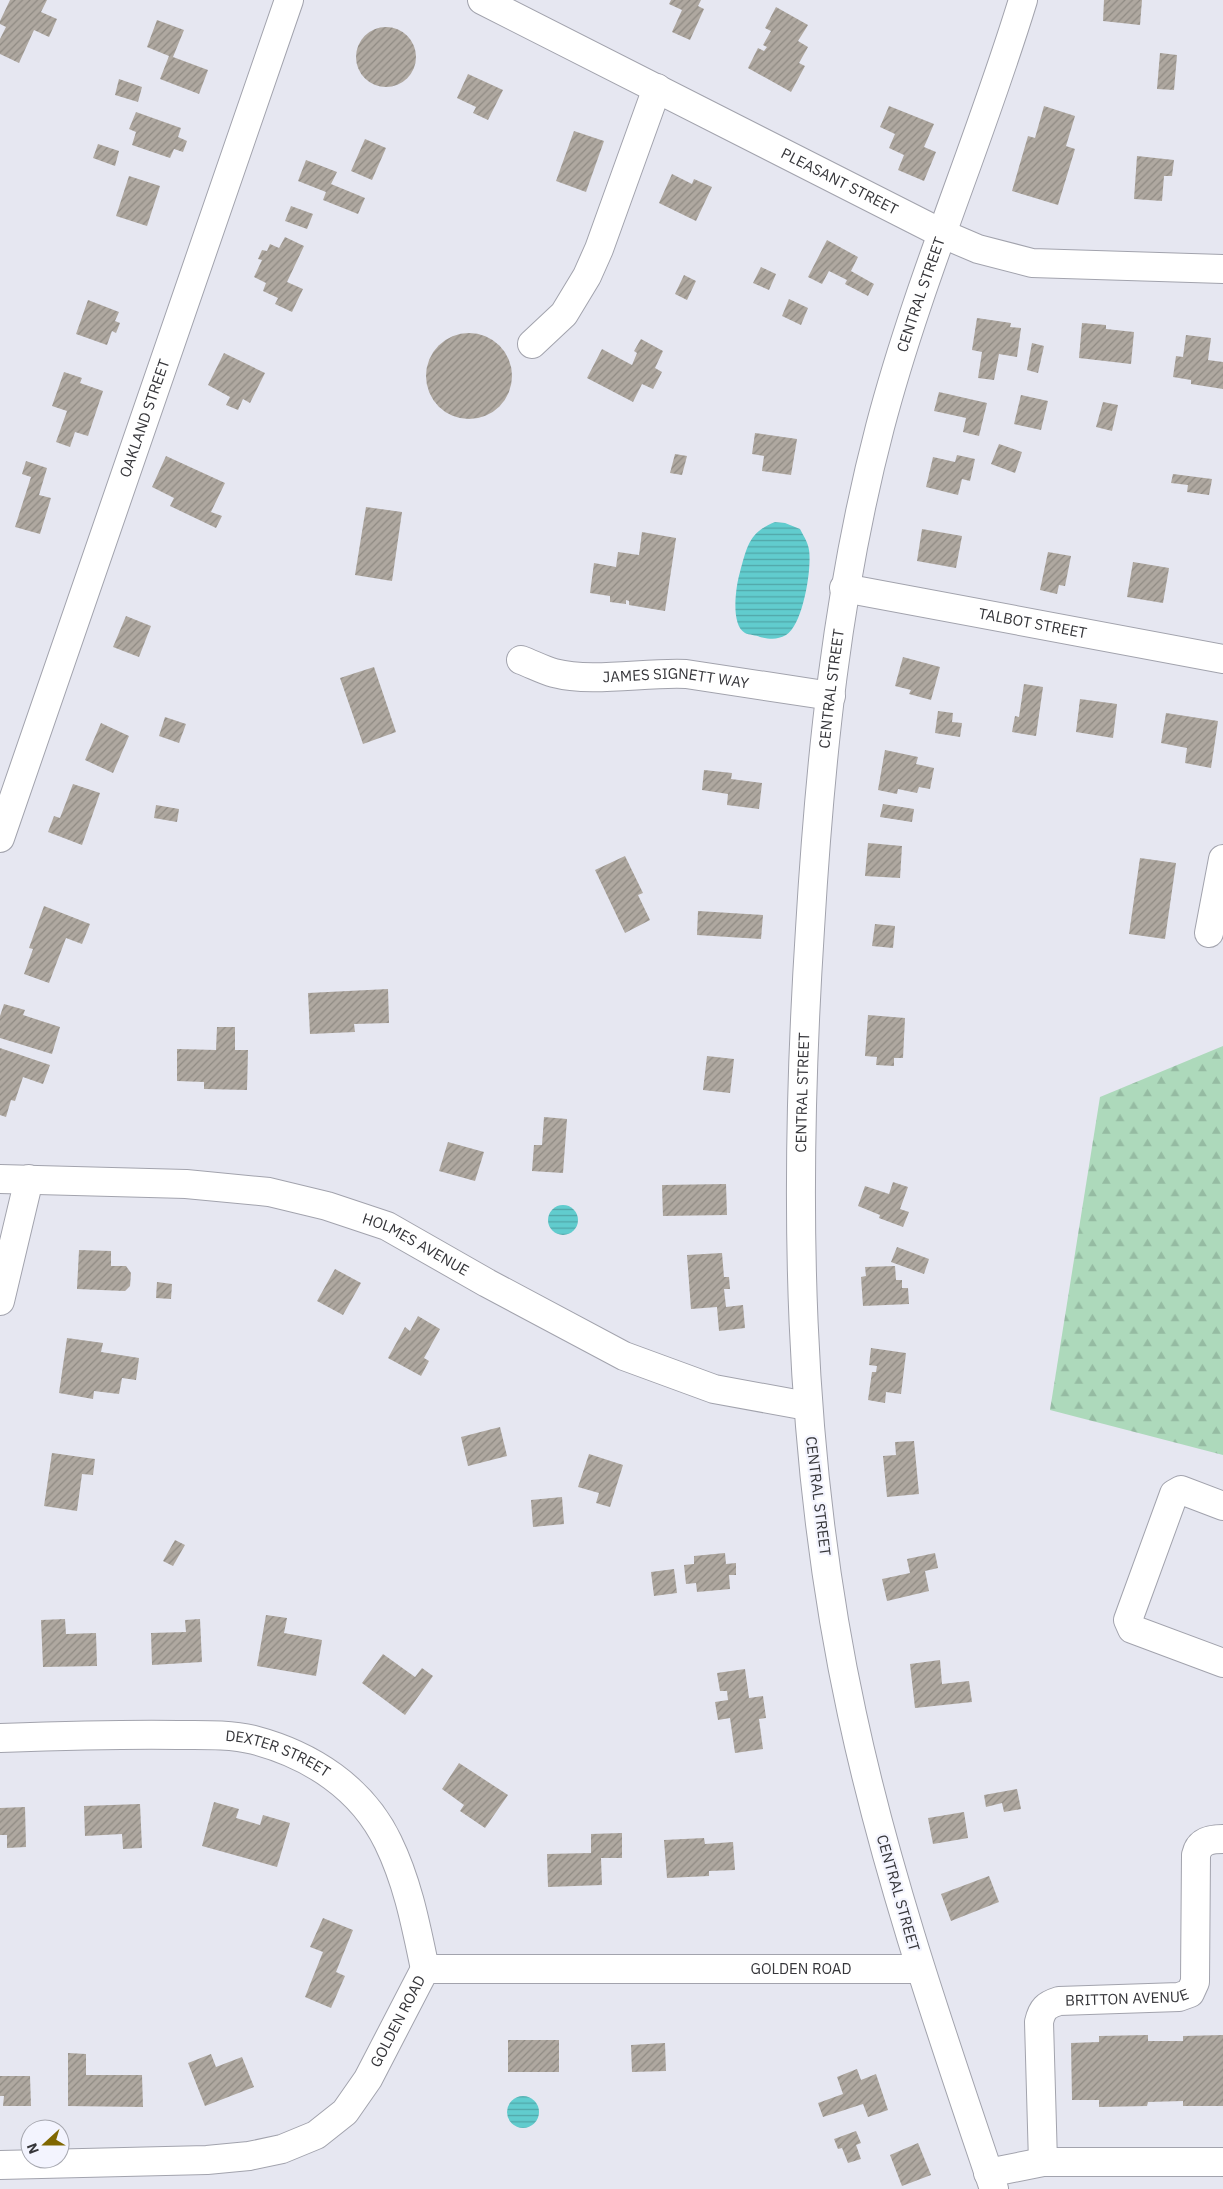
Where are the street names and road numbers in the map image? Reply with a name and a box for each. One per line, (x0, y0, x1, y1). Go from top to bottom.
street label: PLEASANT STREET (778, 143, 902, 219)
street label: CENTRAL STREET (892, 234, 949, 354)
street label: OAKLAND STREET (115, 356, 174, 480)
street label: TALBOT STREET (977, 603, 1089, 642)
street label: CENTRAL STREET (814, 627, 848, 749)
street label: JAMES SIGNETT WAY (602, 664, 750, 692)
street label: CENTRAL STREET (791, 1032, 813, 1153)
street label: HOLMES AVENUE (360, 1208, 473, 1280)
street label: CENTRAL STREET (802, 1435, 835, 1557)
street label: DEXTER STREET (225, 1726, 335, 1781)
street label: CENTRAL STREET (873, 1832, 924, 1954)
street label: GOLDEN ROAD (750, 1959, 852, 1978)
street label: GOLDEN ROAD (366, 1972, 429, 2070)
street label: BRITTON AVENUE (1065, 1984, 1191, 2010)

